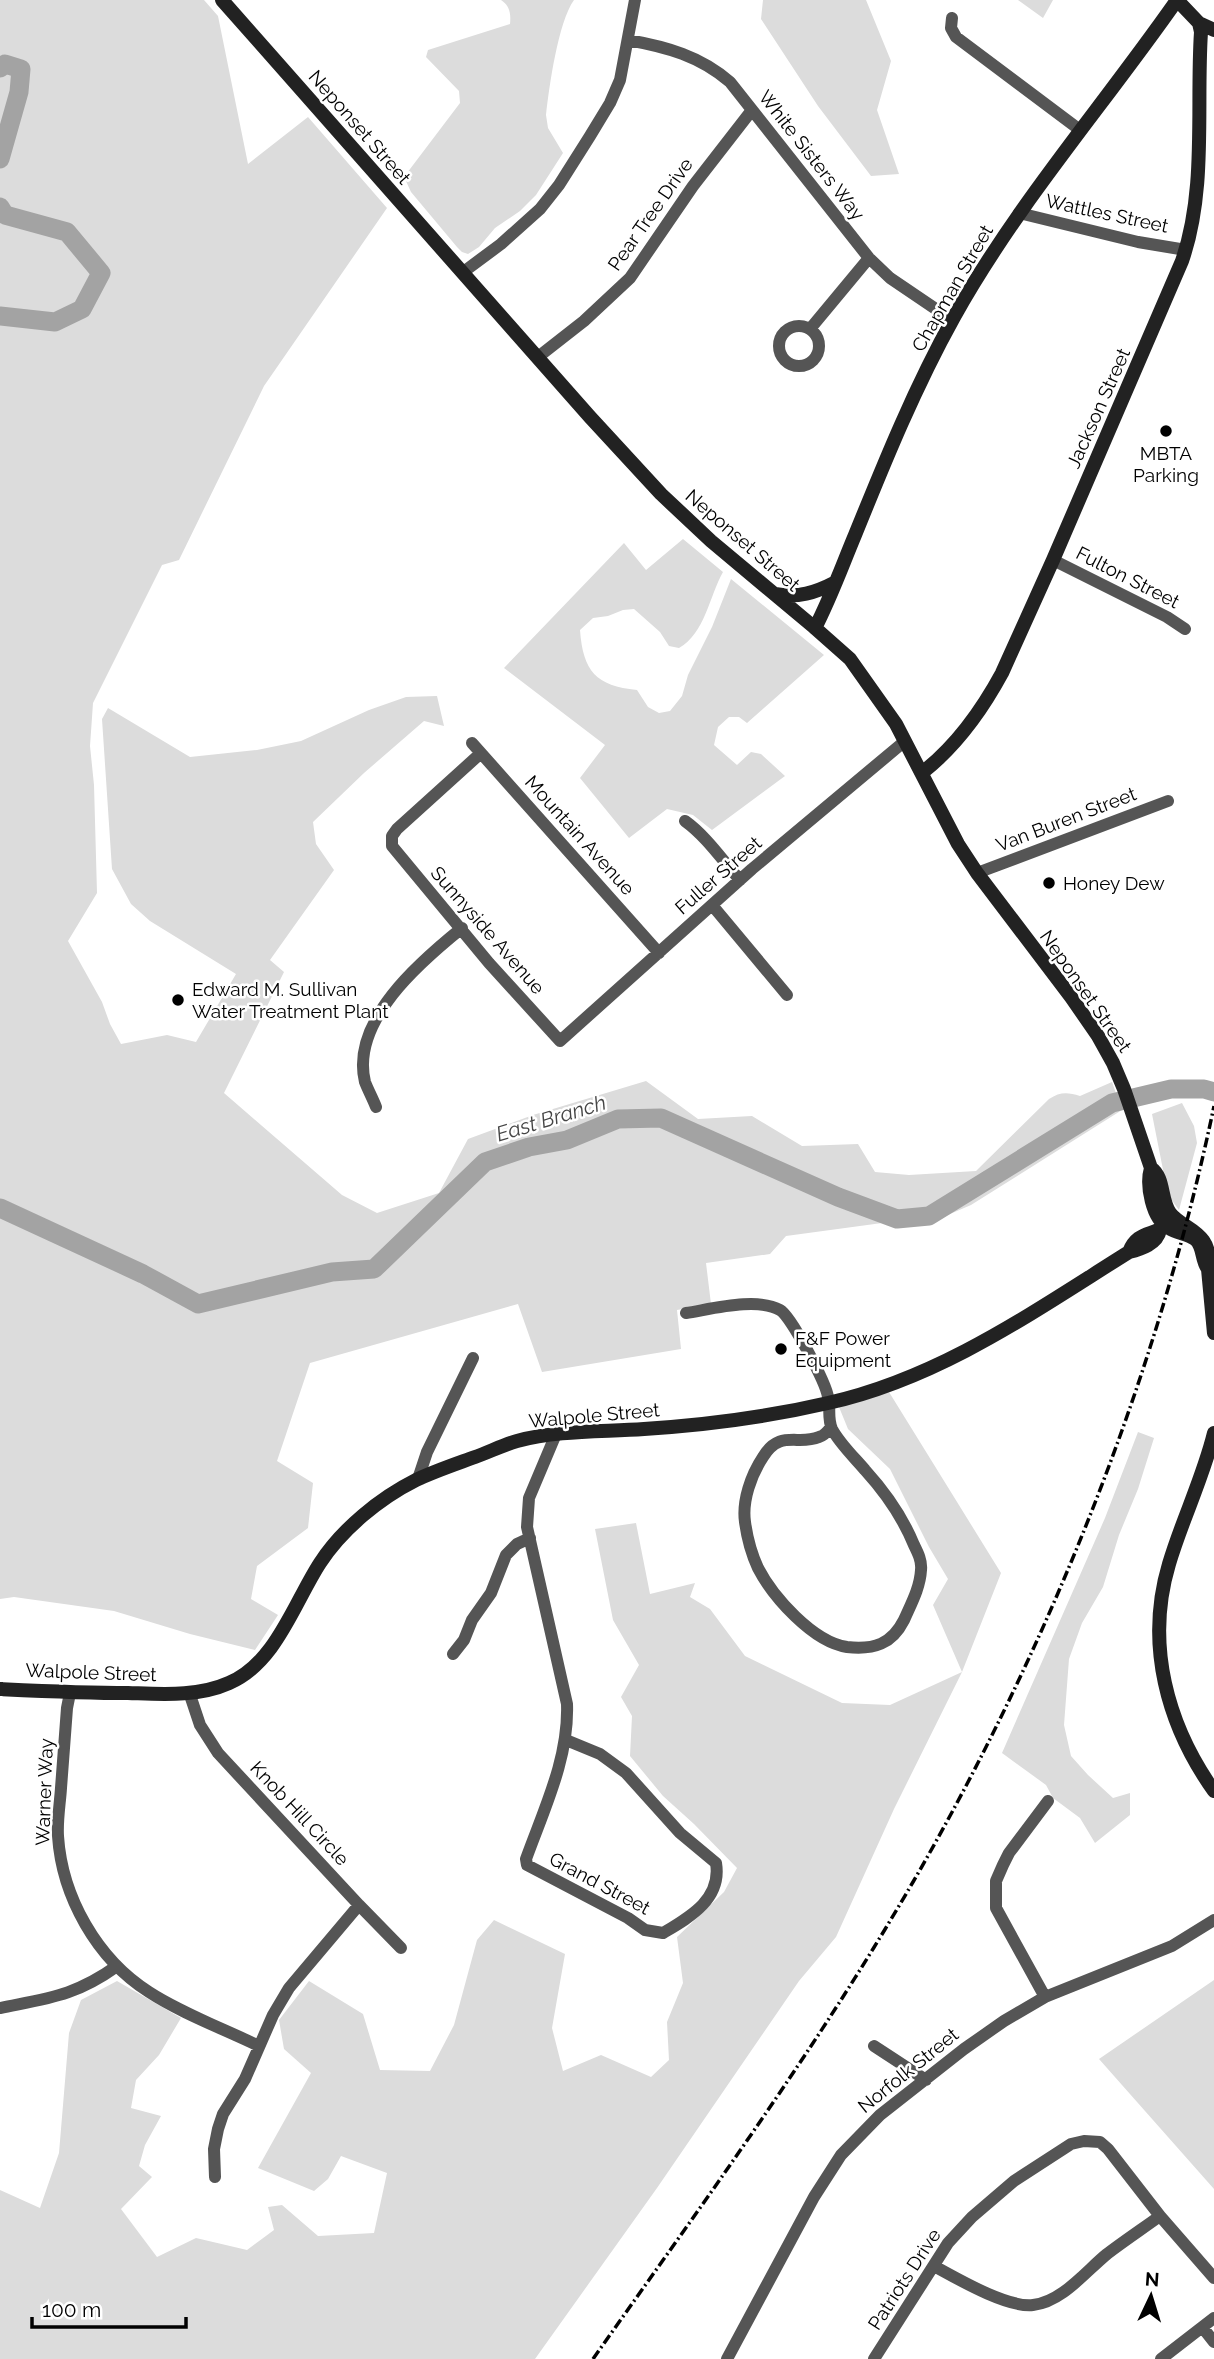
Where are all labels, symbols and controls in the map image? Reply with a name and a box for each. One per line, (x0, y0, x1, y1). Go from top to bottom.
street label: Neponset Street (304, 65, 416, 189)
street label: White Sisters Way (754, 86, 870, 224)
street label: Pear Tree Drive (603, 153, 697, 275)
street label: Wattles Street (1044, 189, 1171, 237)
street label: Chapman Street (907, 220, 997, 355)
street label: Jackson Street (1062, 344, 1135, 471)
marker: MBTA Parking (1158, 423, 1174, 439)
place label: MBTA Parking (1133, 442, 1199, 486)
street label: Neponset Street (681, 484, 805, 596)
street label: Fulton Street (1073, 542, 1184, 613)
street label: Mountain Avenue (521, 771, 639, 899)
street label: Van Buren Street (993, 782, 1140, 856)
street label: Fuller Street (670, 831, 766, 918)
street label: Sunnyside Avenue (427, 862, 549, 998)
place label: Honey Dew (1063, 872, 1165, 894)
marker: Honey Dew (1041, 875, 1057, 891)
street label: Neponset Street (1036, 926, 1137, 1057)
place label: Edward M. Sullivan Water Treatment Plant (192, 978, 389, 1022)
marker: Edward M. Sullivan Water Treatment Plant (170, 992, 186, 1008)
water label: East Branch (493, 1089, 609, 1147)
place label: F&F Power Equipment (795, 1327, 892, 1371)
marker: F&F Power Equipment (773, 1341, 789, 1357)
street label: Walpole Street (528, 1398, 661, 1432)
street label: Walpole Street (25, 1659, 158, 1685)
street label: Warner Way (31, 1738, 57, 1846)
street label: Knob Hill Circle (246, 1756, 354, 1870)
street label: Grand Street (546, 1847, 655, 1919)
street label: Norfolk Street (853, 2023, 963, 2117)
street label: Patriots Drive (863, 2224, 945, 2334)
north arrow (1116, 2261, 1186, 2331)
text: N (1144, 2268, 1160, 2291)
scale bar (32, 2286, 186, 2330)
text: 100 m (42, 2297, 101, 2322)

